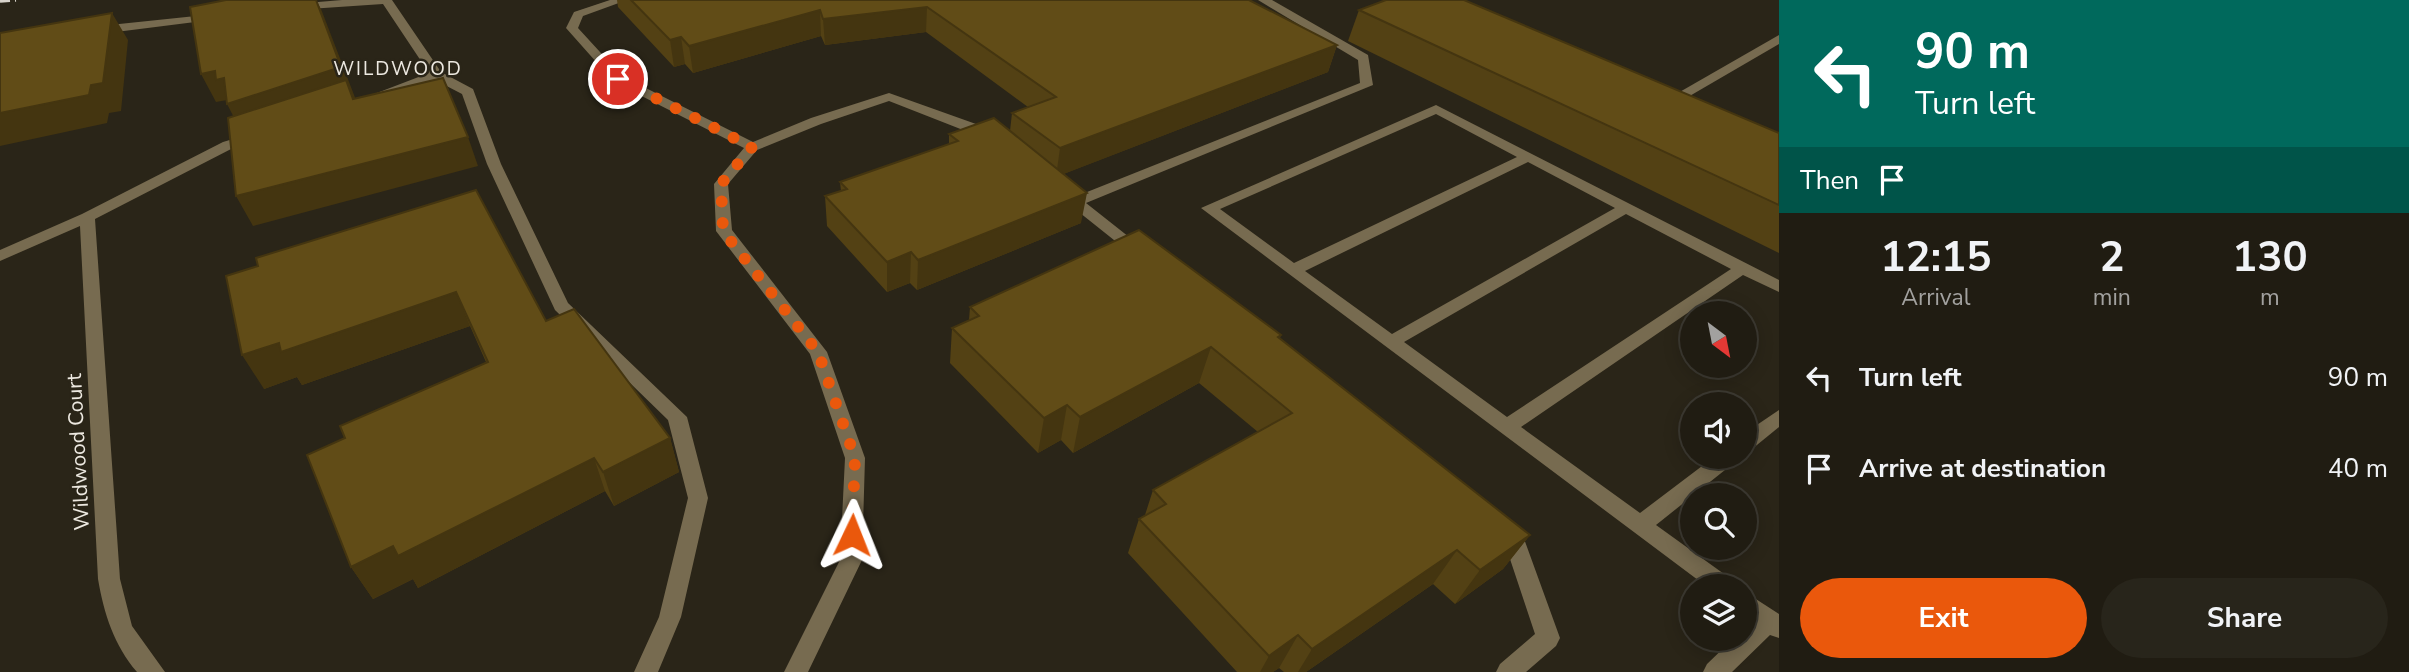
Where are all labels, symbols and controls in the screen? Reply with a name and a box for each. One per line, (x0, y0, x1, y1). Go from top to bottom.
text: 90 m (1915, 18, 2030, 85)
icon: left (1800, 28, 1891, 119)
pin (588, 49, 648, 109)
district label: WILDWOOD (333, 56, 463, 82)
icon: arrive (599, 60, 637, 98)
text: Turn left (1915, 82, 2035, 125)
icon: arrive (1873, 161, 1911, 199)
text: Then (1800, 163, 1859, 198)
text: 12:15 (1880, 229, 1991, 286)
text: 2 (2099, 229, 2124, 286)
text: 130 (2232, 229, 2308, 286)
text: Arrival (1901, 282, 1970, 313)
text: min (2093, 282, 2131, 313)
text: m (2260, 282, 2280, 313)
north arrow (1680, 301, 1757, 378)
map controls (1680, 301, 1757, 651)
icon: left (1800, 359, 1838, 397)
text: Turn left (1859, 360, 1962, 395)
text: 90 m (2328, 360, 2388, 395)
street label: Wildwood Court (60, 372, 96, 531)
button: sound (1680, 392, 1757, 469)
icon: arrive (1800, 450, 1838, 488)
text: Arrive at destination (1859, 451, 2106, 486)
text: 40 m (2328, 451, 2388, 486)
button: search (1680, 483, 1757, 560)
position arrow (815, 498, 889, 572)
button: layers (1680, 574, 1757, 651)
button: Exit (1800, 578, 2087, 658)
button: Share (2101, 578, 2388, 658)

